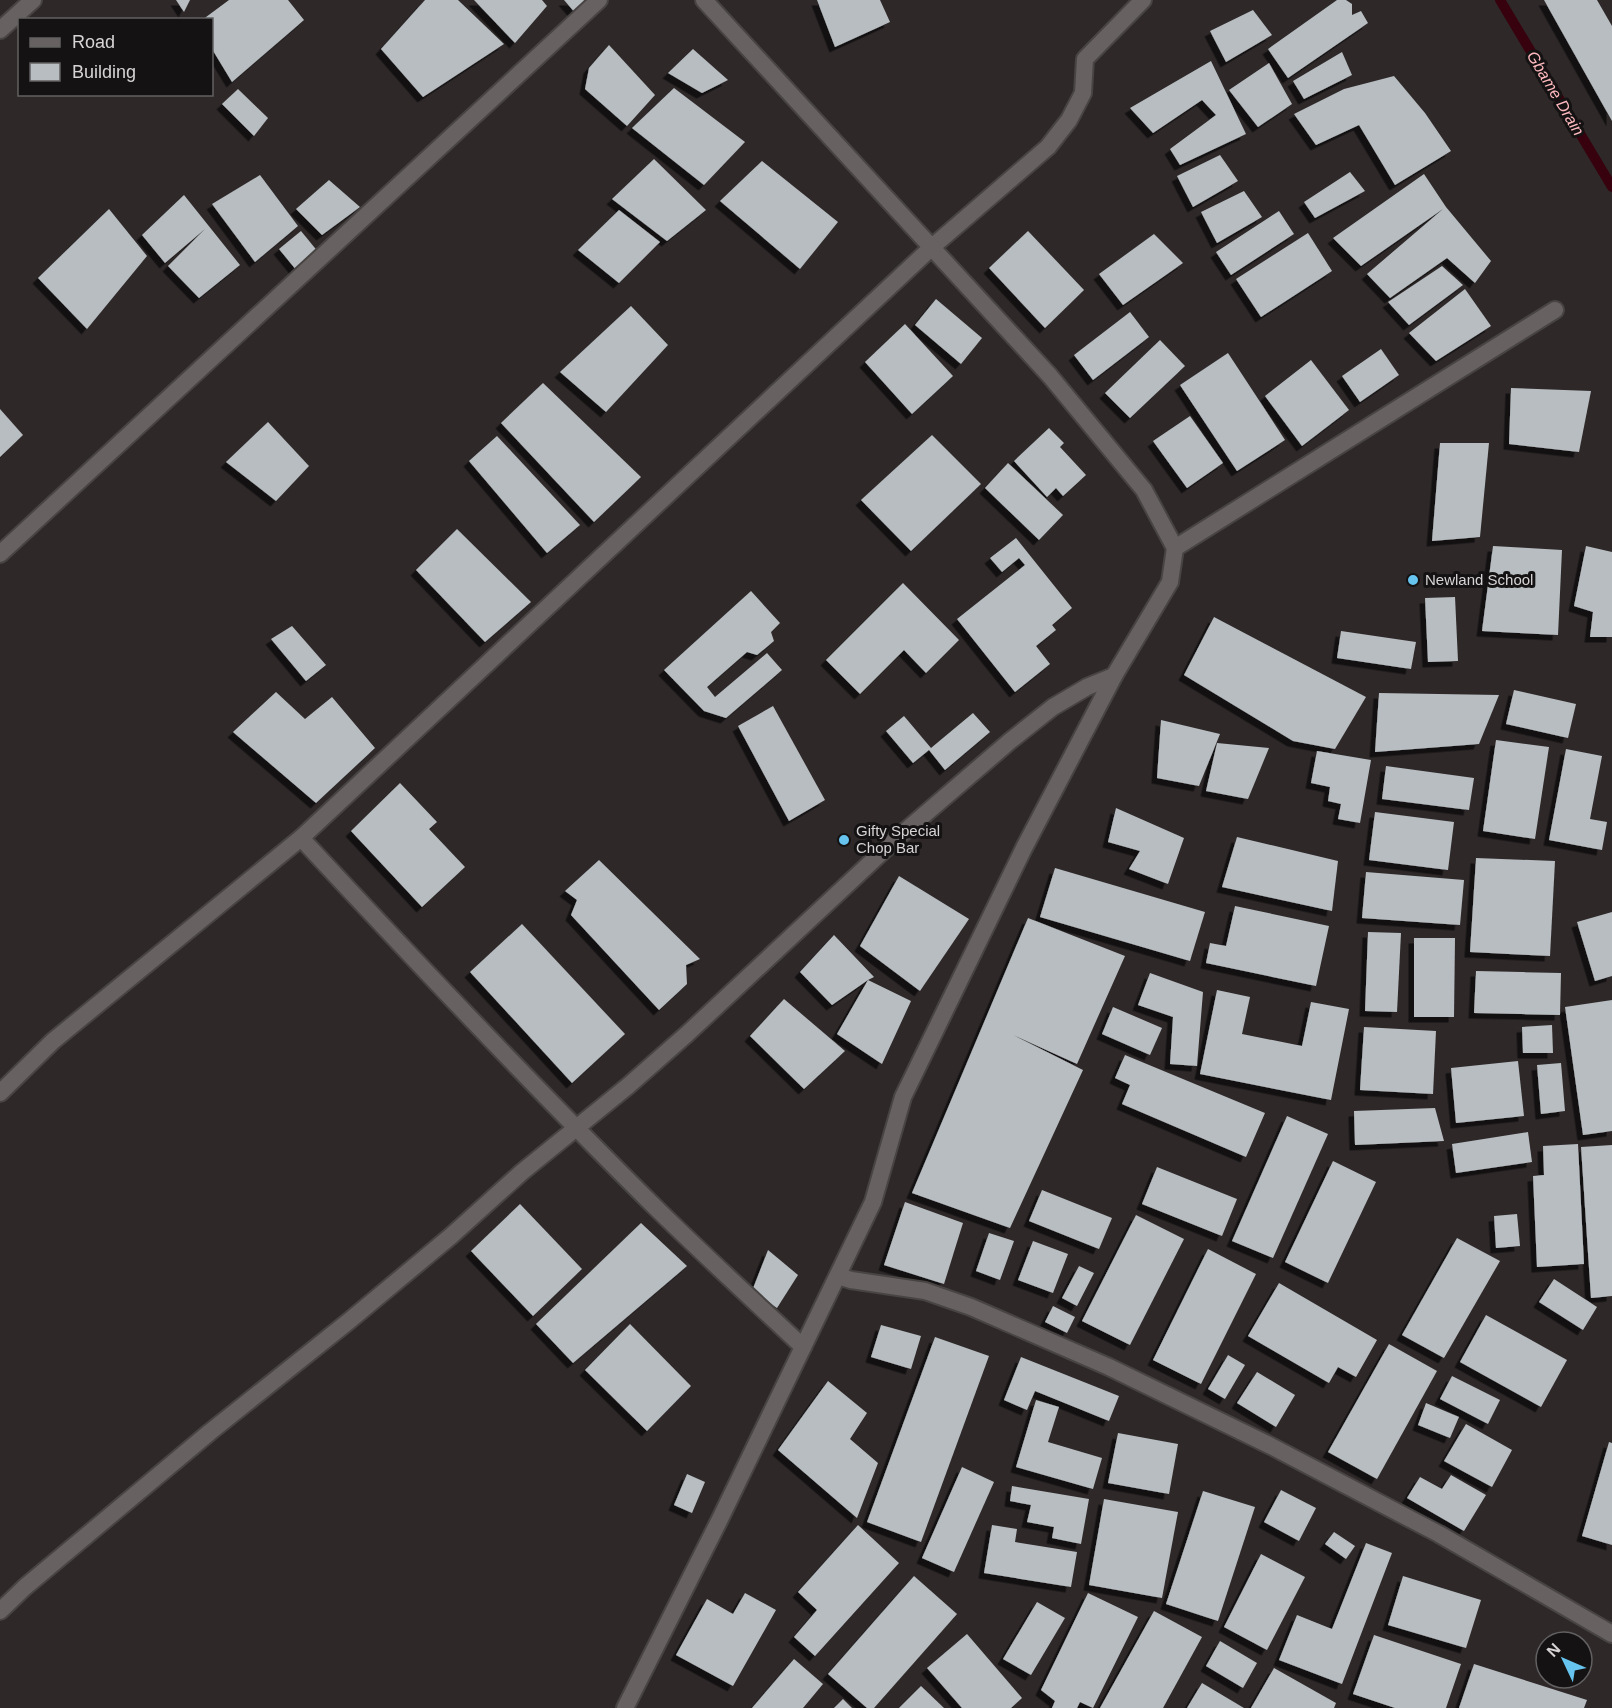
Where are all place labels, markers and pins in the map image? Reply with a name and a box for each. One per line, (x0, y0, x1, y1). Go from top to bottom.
place label: Newland School (1425, 571, 1533, 588)
marker: Newland School (1406, 573, 1420, 587)
place label: Gifty Special Chop Bar (856, 822, 940, 856)
marker: Gifty Special Chop Bar (837, 833, 851, 847)

